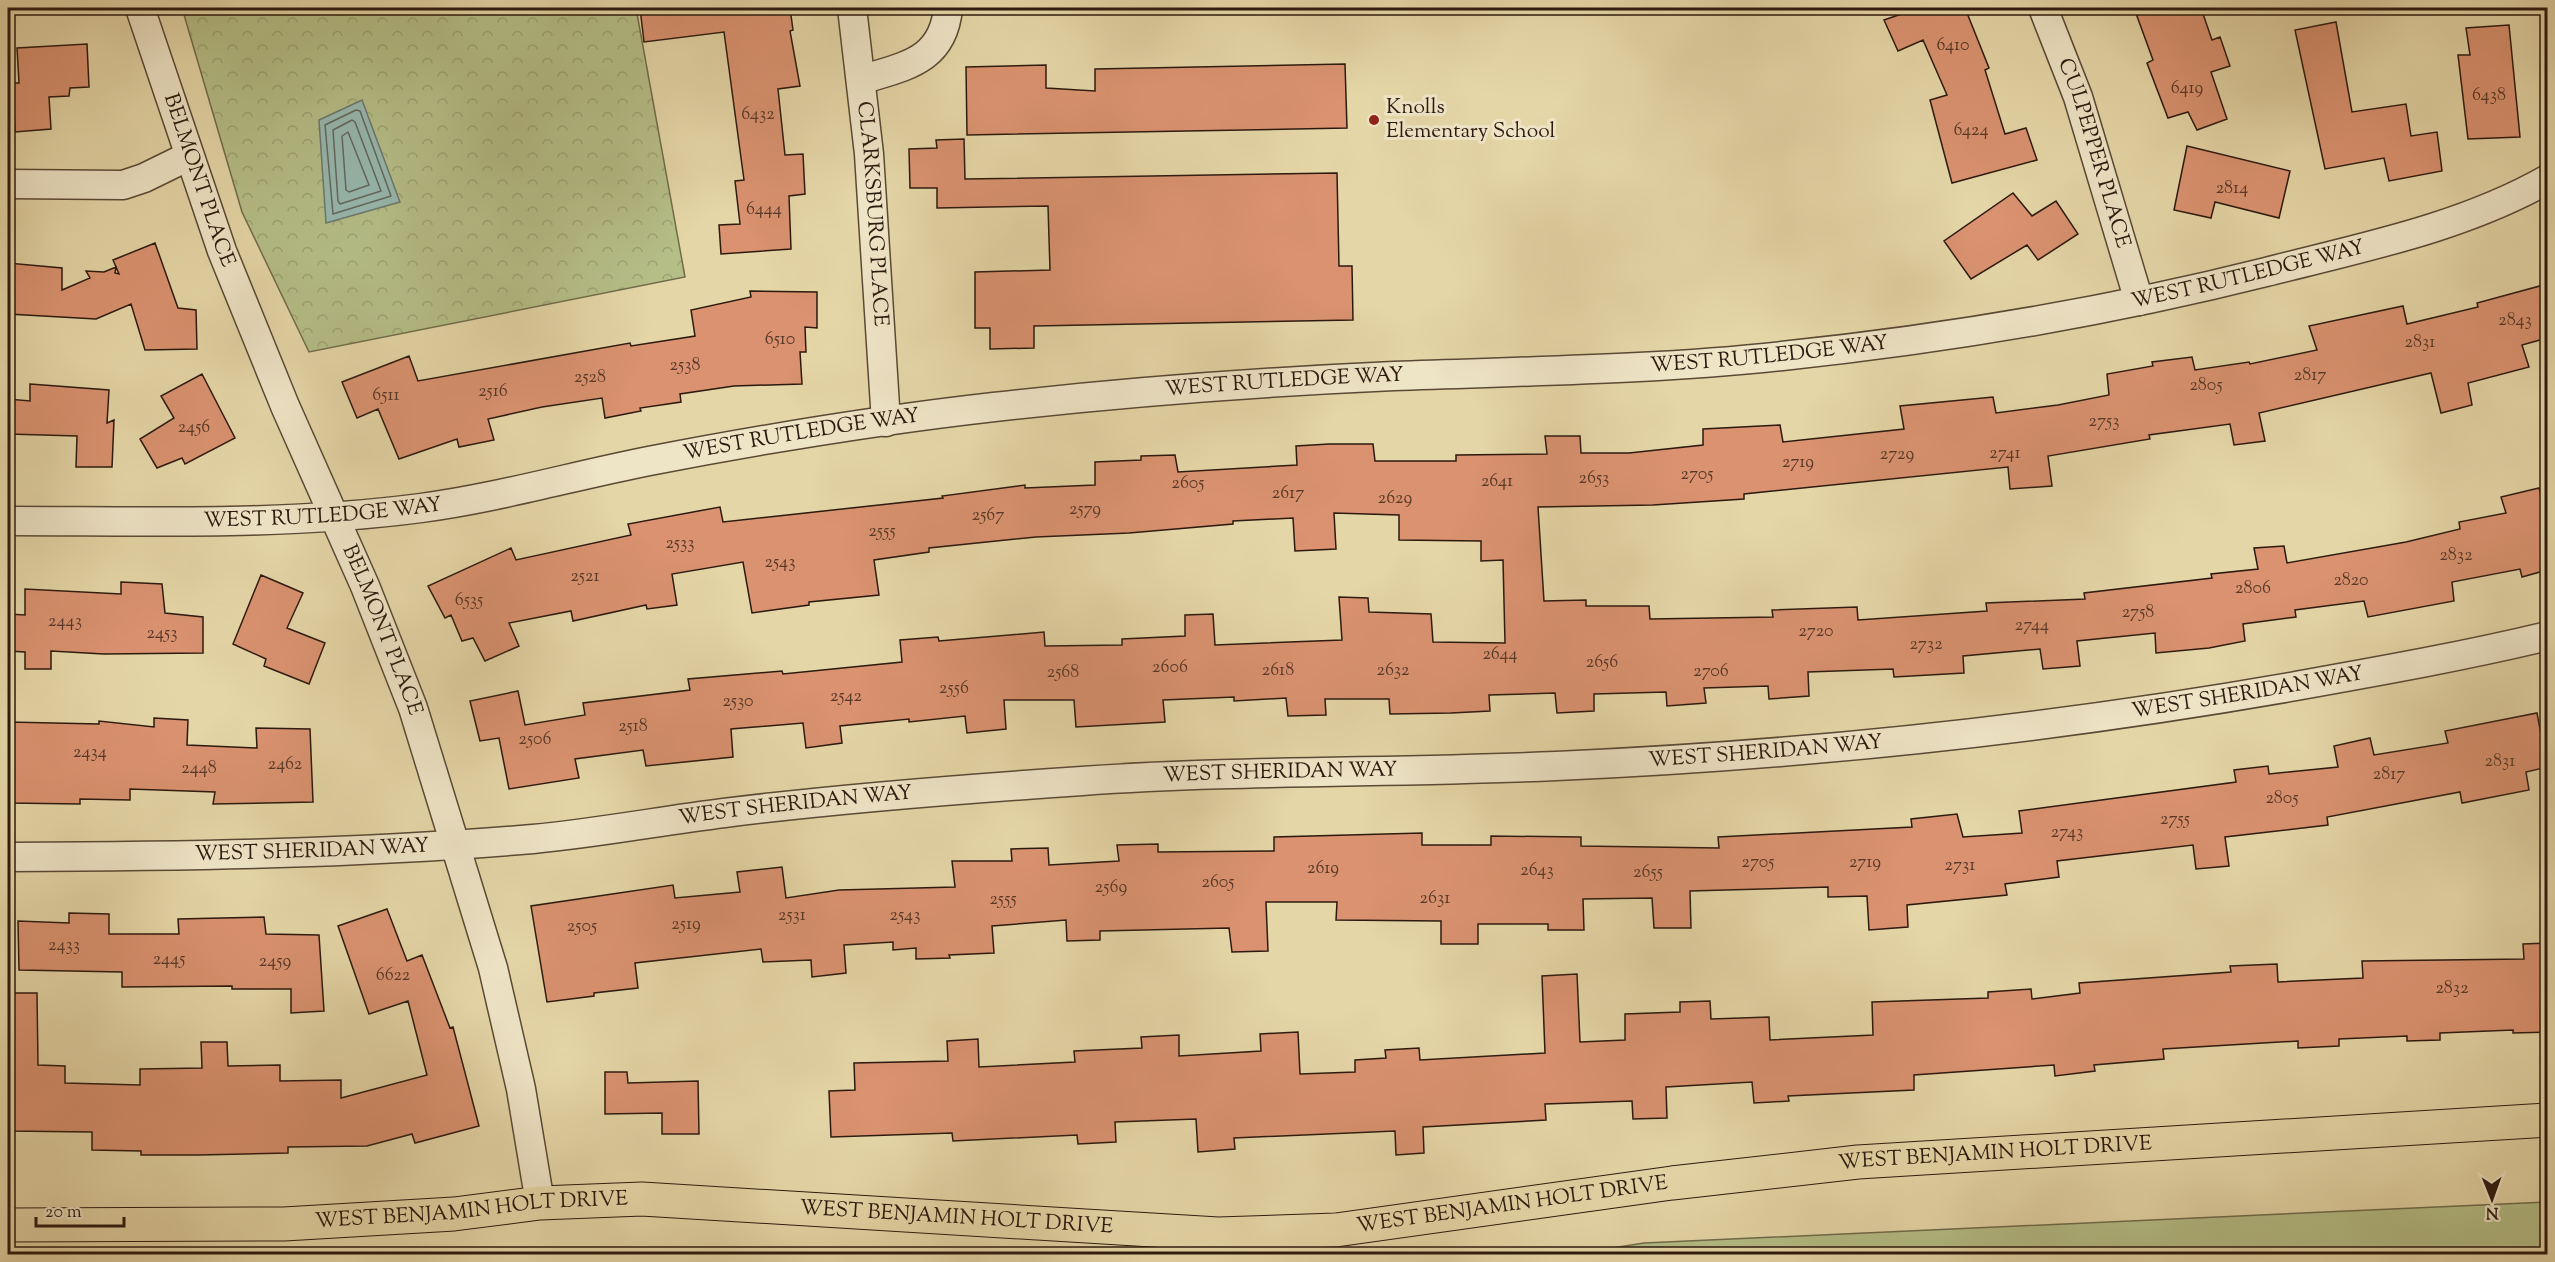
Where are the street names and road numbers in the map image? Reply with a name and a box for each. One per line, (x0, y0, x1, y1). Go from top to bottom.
street label: CULPEPPER PLACE (2049, 54, 2137, 252)
street label: BELMONT PLACE (155, 90, 242, 272)
street label: CLARKSBURG PLACE (848, 100, 895, 328)
street label: WEST RUTLEDGE WAY (2129, 233, 2368, 317)
street label: WEST RUTLEDGE WAY (1649, 329, 1890, 381)
street label: WEST RUTLEDGE WAY (1164, 361, 1404, 405)
street label: WEST RUTLEDGE WAY (681, 401, 922, 469)
street label: WEST RUTLEDGE WAY (203, 490, 444, 536)
street label: BELMONT PLACE (334, 540, 429, 719)
street label: WEST SHERIDAN WAY (2130, 659, 2366, 727)
street label: WEST SHERIDAN WAY (1648, 728, 1884, 776)
street label: WEST SHERIDAN WAY (1162, 756, 1398, 791)
street label: WEST SHERIDAN WAY (677, 779, 913, 834)
street label: WEST SHERIDAN WAY (194, 831, 430, 870)
street label: WEST BENJAMIN HOLT DRIVE (1837, 1129, 2153, 1179)
street label: WEST BENJAMIN HOLT DRIVE (1355, 1169, 1670, 1242)
street label: WEST BENJAMIN HOLT DRIVE (314, 1185, 629, 1237)
street label: WEST BENJAMIN HOLT DRIVE (799, 1194, 1114, 1243)

